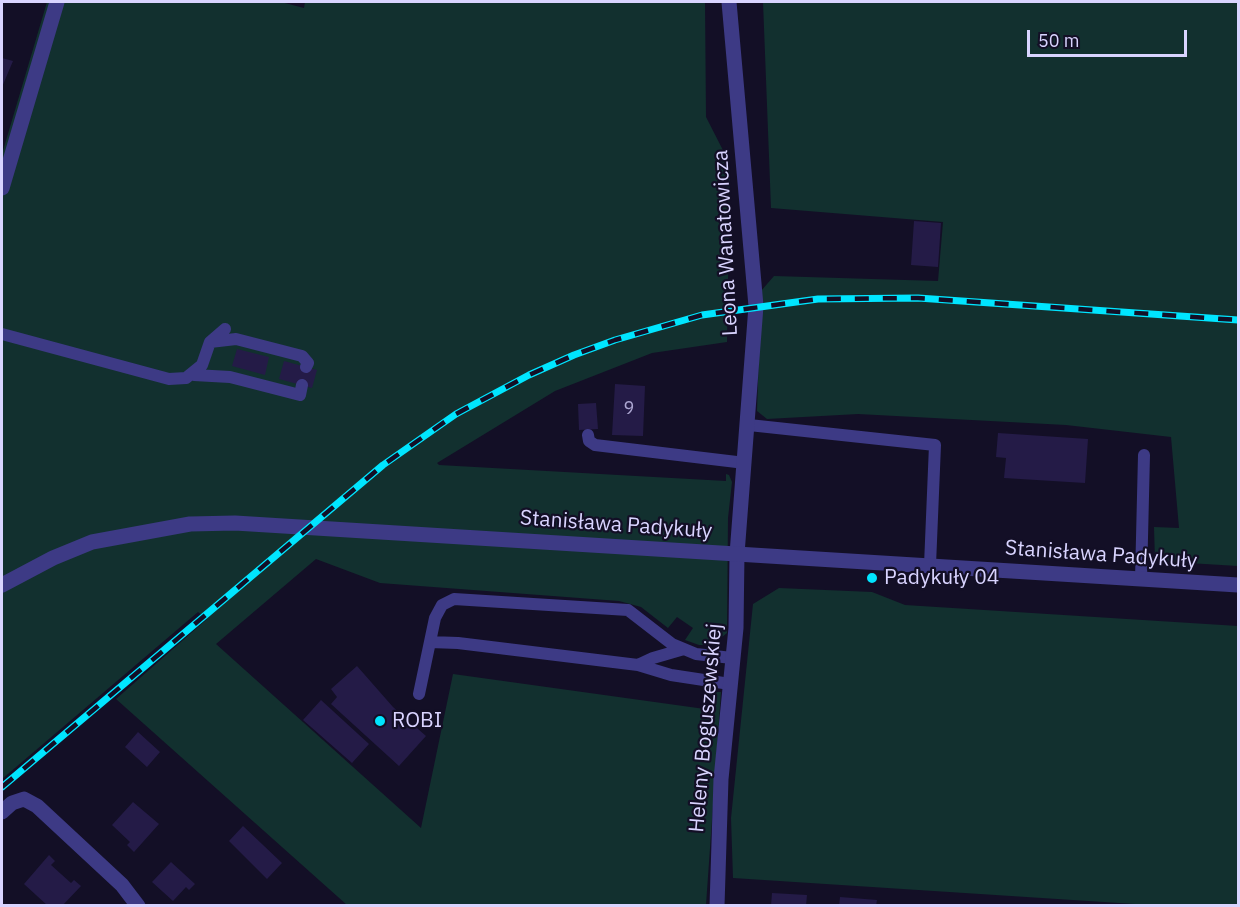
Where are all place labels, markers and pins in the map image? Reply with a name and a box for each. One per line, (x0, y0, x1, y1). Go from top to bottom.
place label: Padykuły 04 (884, 565, 999, 591)
marker: Padykuły 04 (865, 571, 879, 585)
place label: ROBI (392, 708, 442, 734)
marker: ROBI (373, 714, 387, 728)

